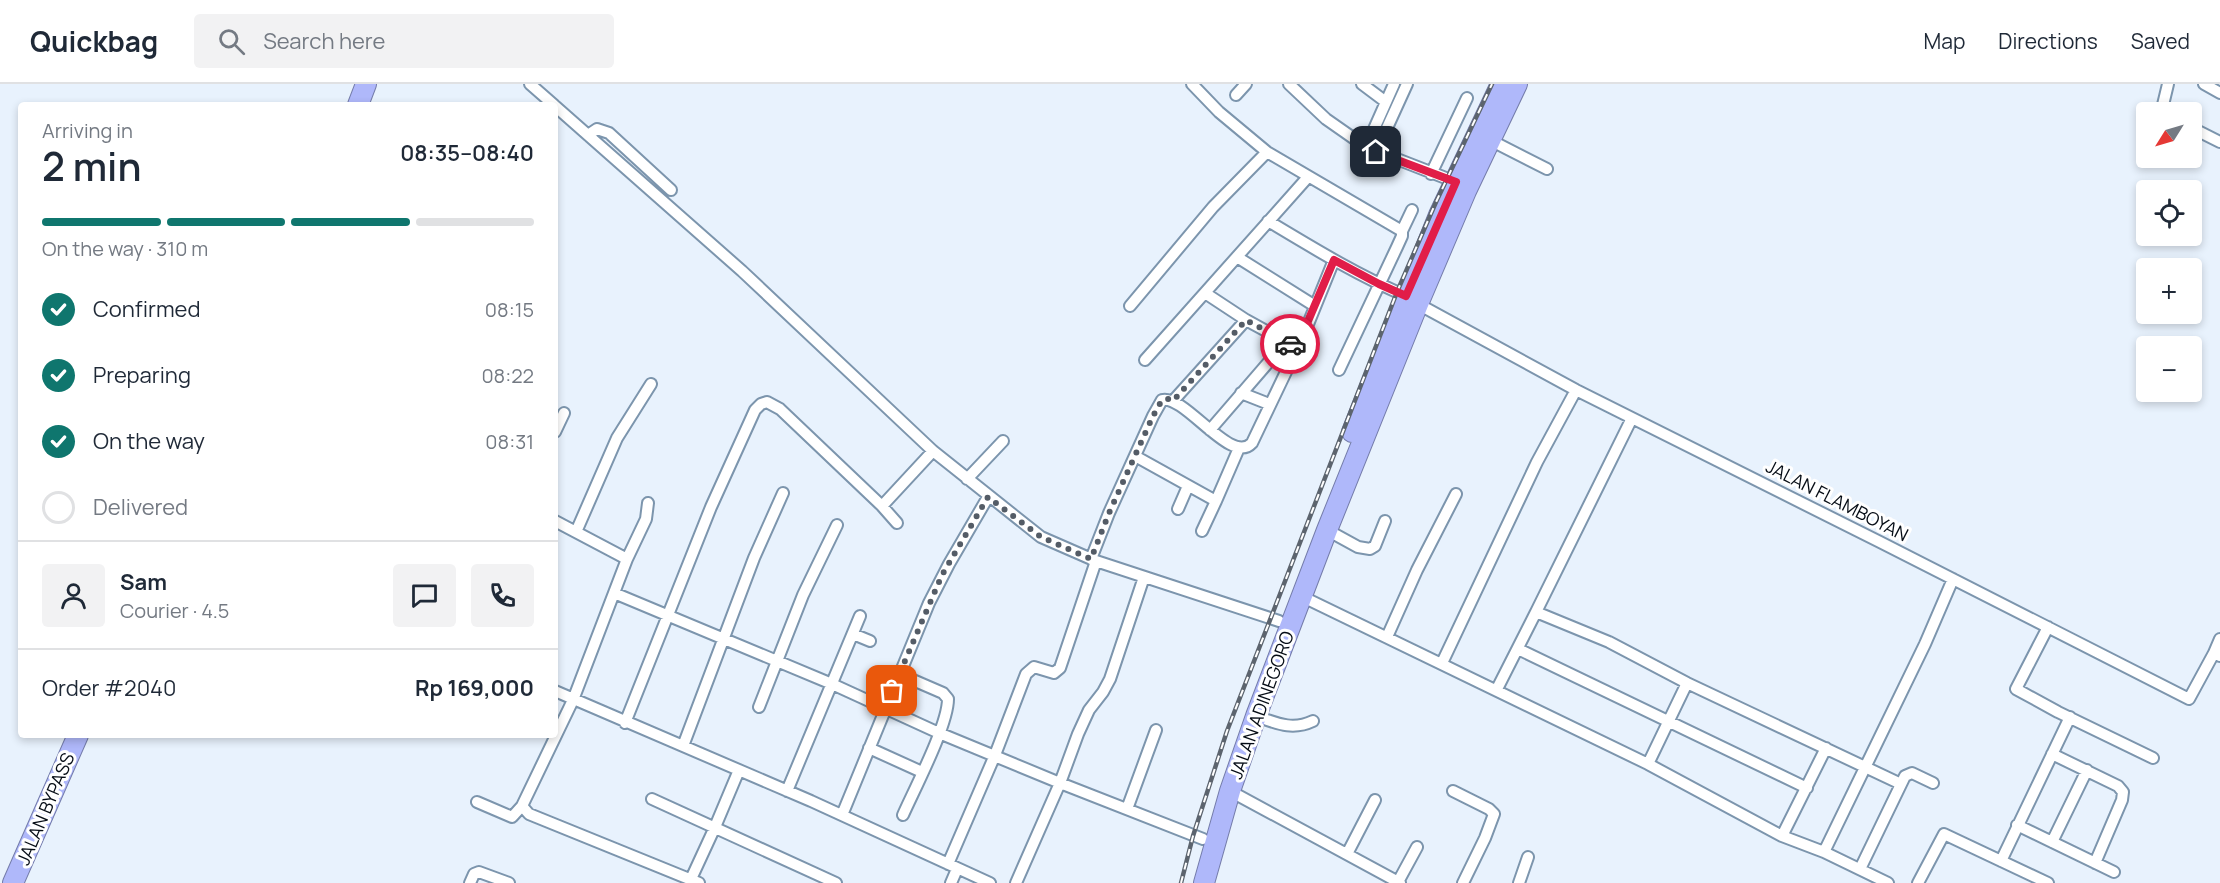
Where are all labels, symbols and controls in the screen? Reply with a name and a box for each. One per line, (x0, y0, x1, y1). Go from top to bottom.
search box (194, 14, 614, 68)
text: Quickbag (30, 22, 158, 60)
icon: search (215, 25, 248, 58)
text: Search here (263, 26, 385, 56)
text: Map (1924, 27, 1965, 55)
text: Directions (1998, 27, 2098, 55)
text: Saved (2131, 27, 2190, 55)
north arrow (2136, 102, 2202, 168)
map controls (2136, 102, 2202, 402)
text: Arriving in (42, 117, 133, 144)
pin (1350, 126, 1401, 177)
icon: home (1359, 135, 1392, 168)
text: 08:35–08:40 (400, 138, 534, 168)
text: 2 min (42, 139, 141, 193)
button: locate (2136, 180, 2202, 246)
text: On the way · 310 m (42, 235, 208, 262)
button: + (2136, 258, 2202, 324)
icon: check (42, 293, 75, 326)
text: Confirmed (93, 294, 201, 324)
text: 08:15 (485, 296, 534, 323)
courier (1260, 314, 1320, 374)
icon: car (1274, 328, 1307, 361)
button: − (2136, 336, 2202, 402)
icon: check (42, 359, 75, 392)
text: Preparing (93, 360, 191, 390)
text: 08:22 (481, 362, 534, 389)
icon: check (42, 425, 75, 458)
text: On the way (93, 426, 205, 456)
text: 08:31 (485, 428, 534, 455)
street label: JALAN FLAMBOYAN (1762, 454, 1913, 546)
text: Delivered (93, 492, 188, 522)
button: person (42, 564, 105, 627)
button: chat (393, 564, 456, 627)
button: phone (471, 564, 534, 627)
text: Sam (120, 567, 167, 597)
text: Courier · 4.5 (120, 597, 229, 624)
street label: JALAN ADINEGORO (1223, 627, 1299, 782)
pin (866, 665, 917, 716)
text: Order #2040 (42, 673, 176, 703)
text: Rp 169,000 (415, 673, 534, 703)
icon: bag (875, 674, 908, 707)
street label: JALAN BYPASS (11, 749, 80, 868)

